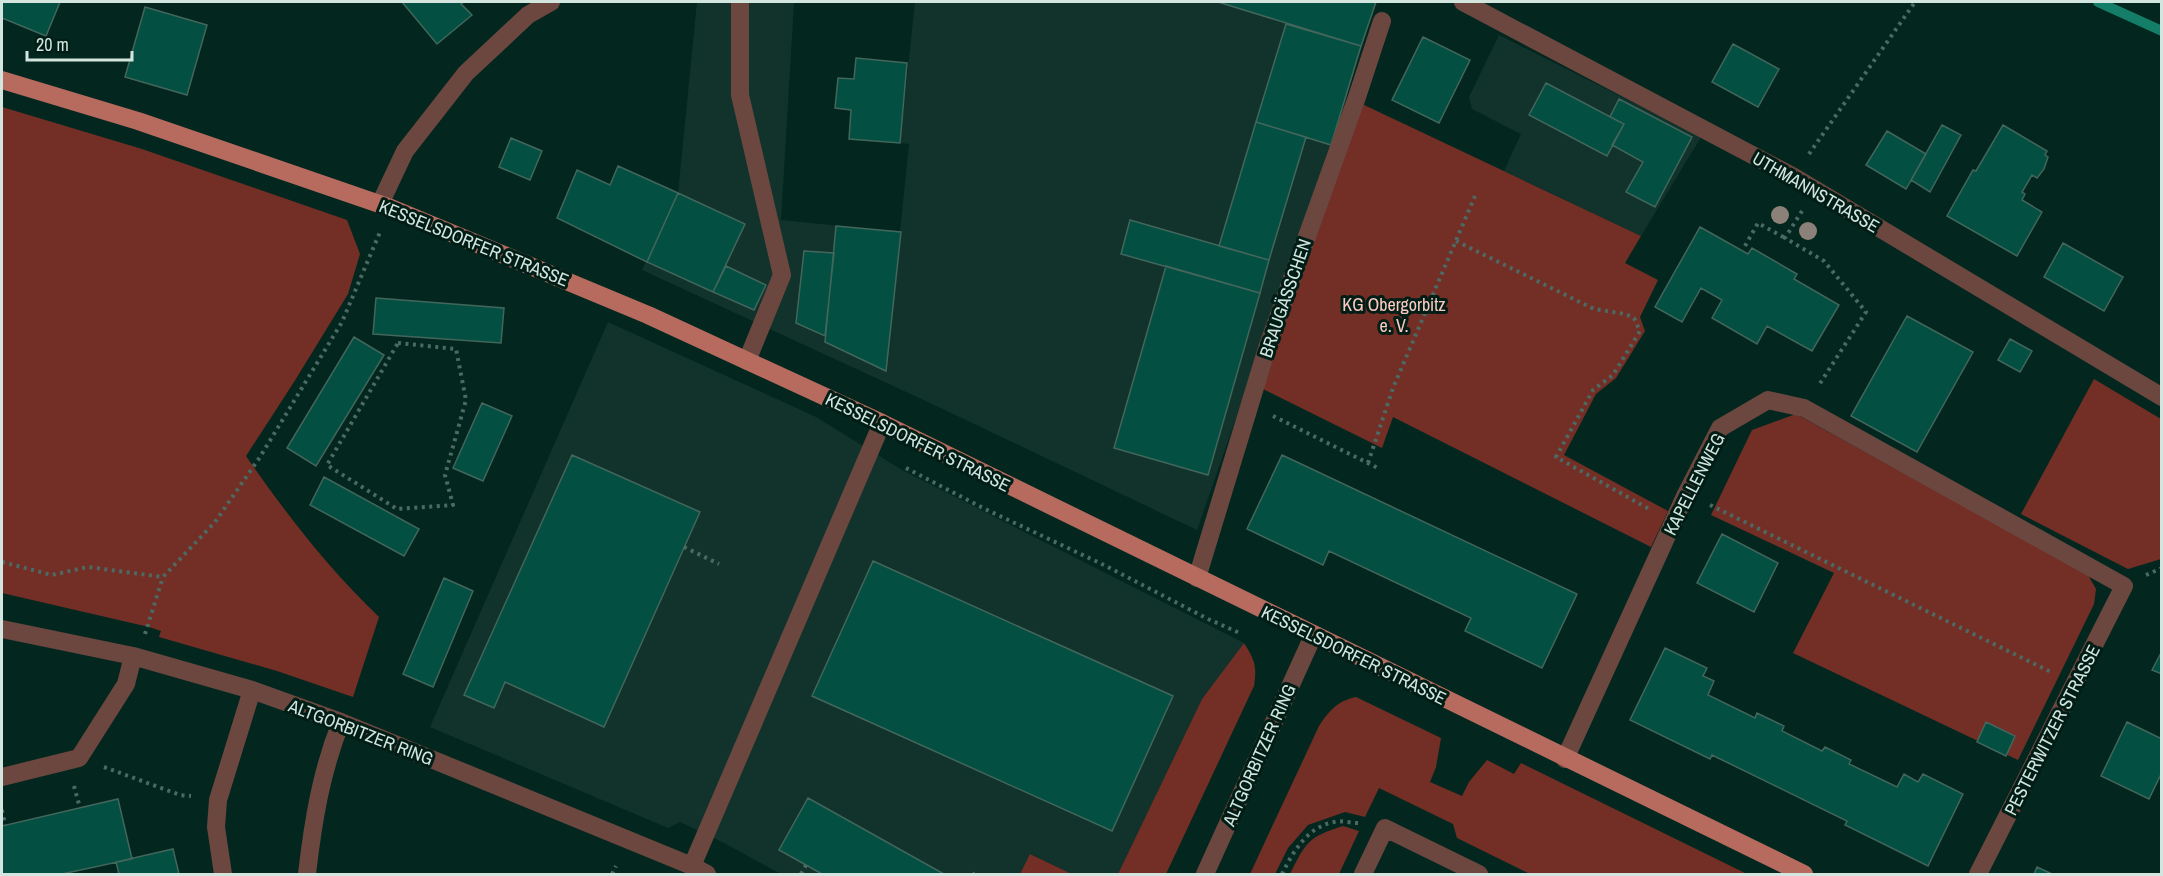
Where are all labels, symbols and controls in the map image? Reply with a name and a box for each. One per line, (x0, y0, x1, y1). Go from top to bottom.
scale bar (27, 24, 132, 62)
text: 20 m (36, 32, 69, 57)
street label: UTHMANNSTRASSE (1748, 146, 1884, 238)
street label: KESSELSDORFER STRASSE (375, 193, 573, 293)
street label: BRAUGÄSSCHEN (1253, 235, 1317, 361)
park label: KG Obergorbitz e. V. (1342, 292, 1446, 338)
street label: KESSELSDORFER STRASSE (821, 386, 1015, 498)
street label: KAPELLENWEG (1658, 429, 1730, 539)
street label: KESSELSDORFER STRASSE (1257, 599, 1451, 711)
street label: PESTERWITZER STRASSE (1998, 640, 2106, 820)
street label: ALTGORBITZER RING (1216, 680, 1302, 831)
street label: ALTGORBITZER RING (284, 693, 437, 771)

